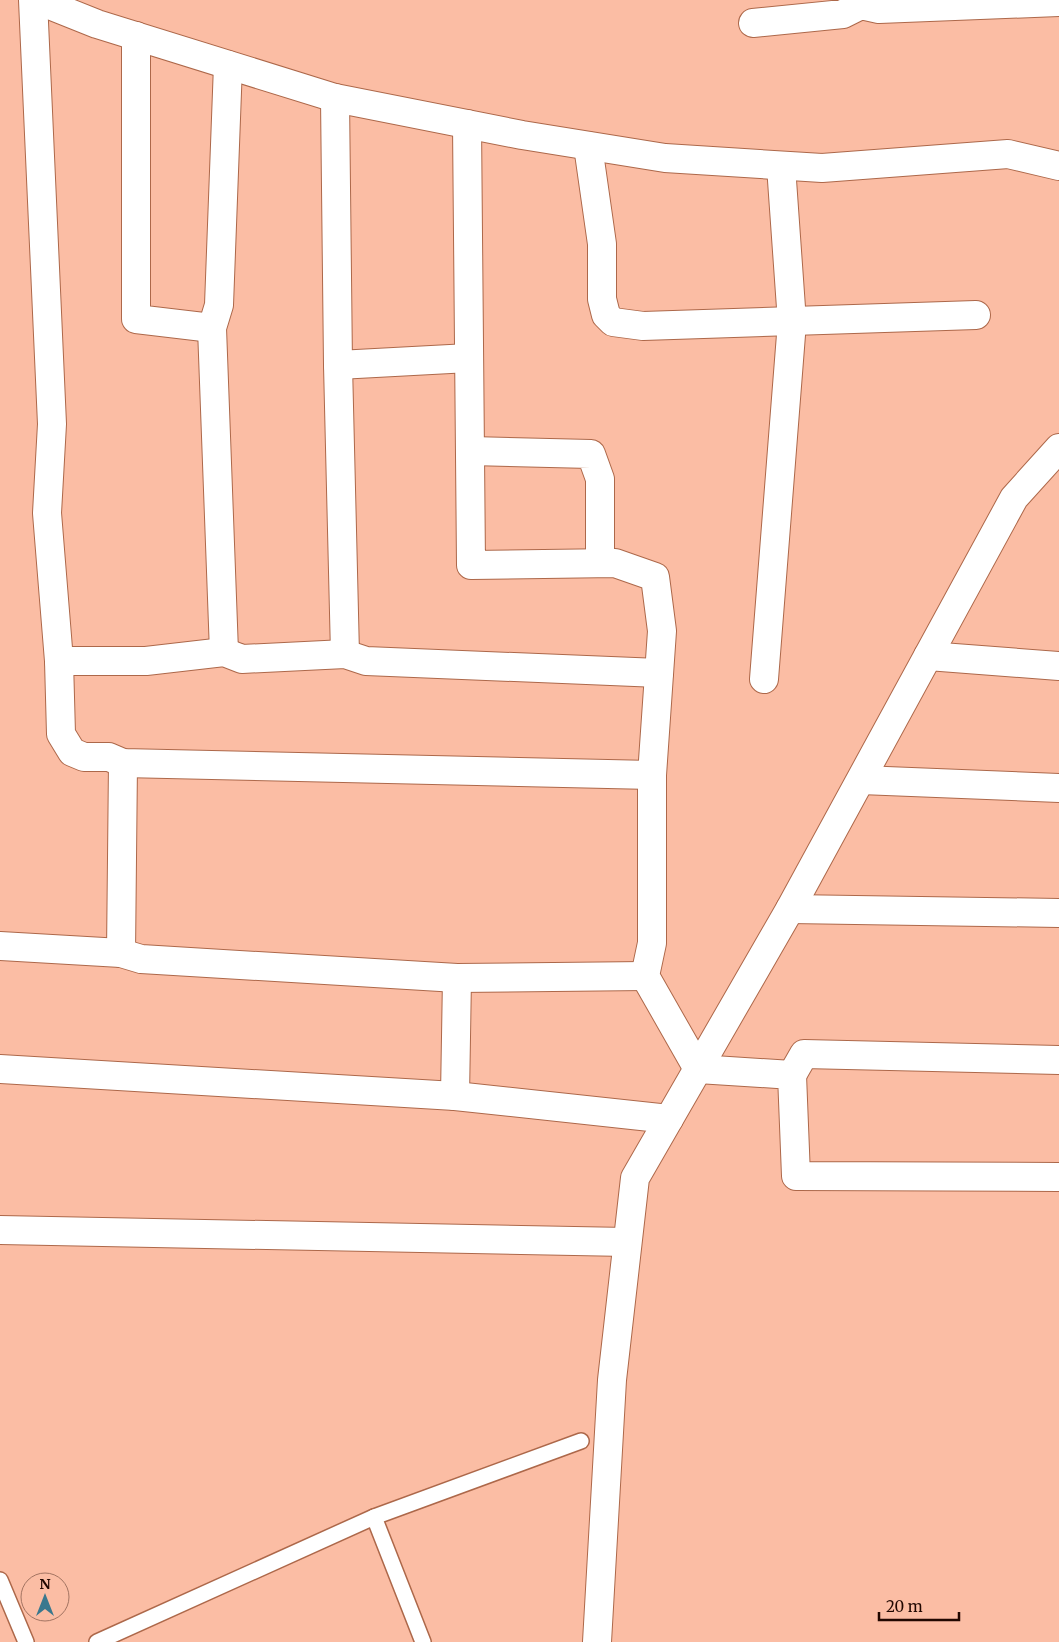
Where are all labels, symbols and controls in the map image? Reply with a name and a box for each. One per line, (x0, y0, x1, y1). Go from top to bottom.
north arrow (20, 1572, 70, 1622)
text: N (39, 1575, 51, 1593)
scale bar (879, 1590, 959, 1622)
text: 20 m (886, 1597, 923, 1616)

